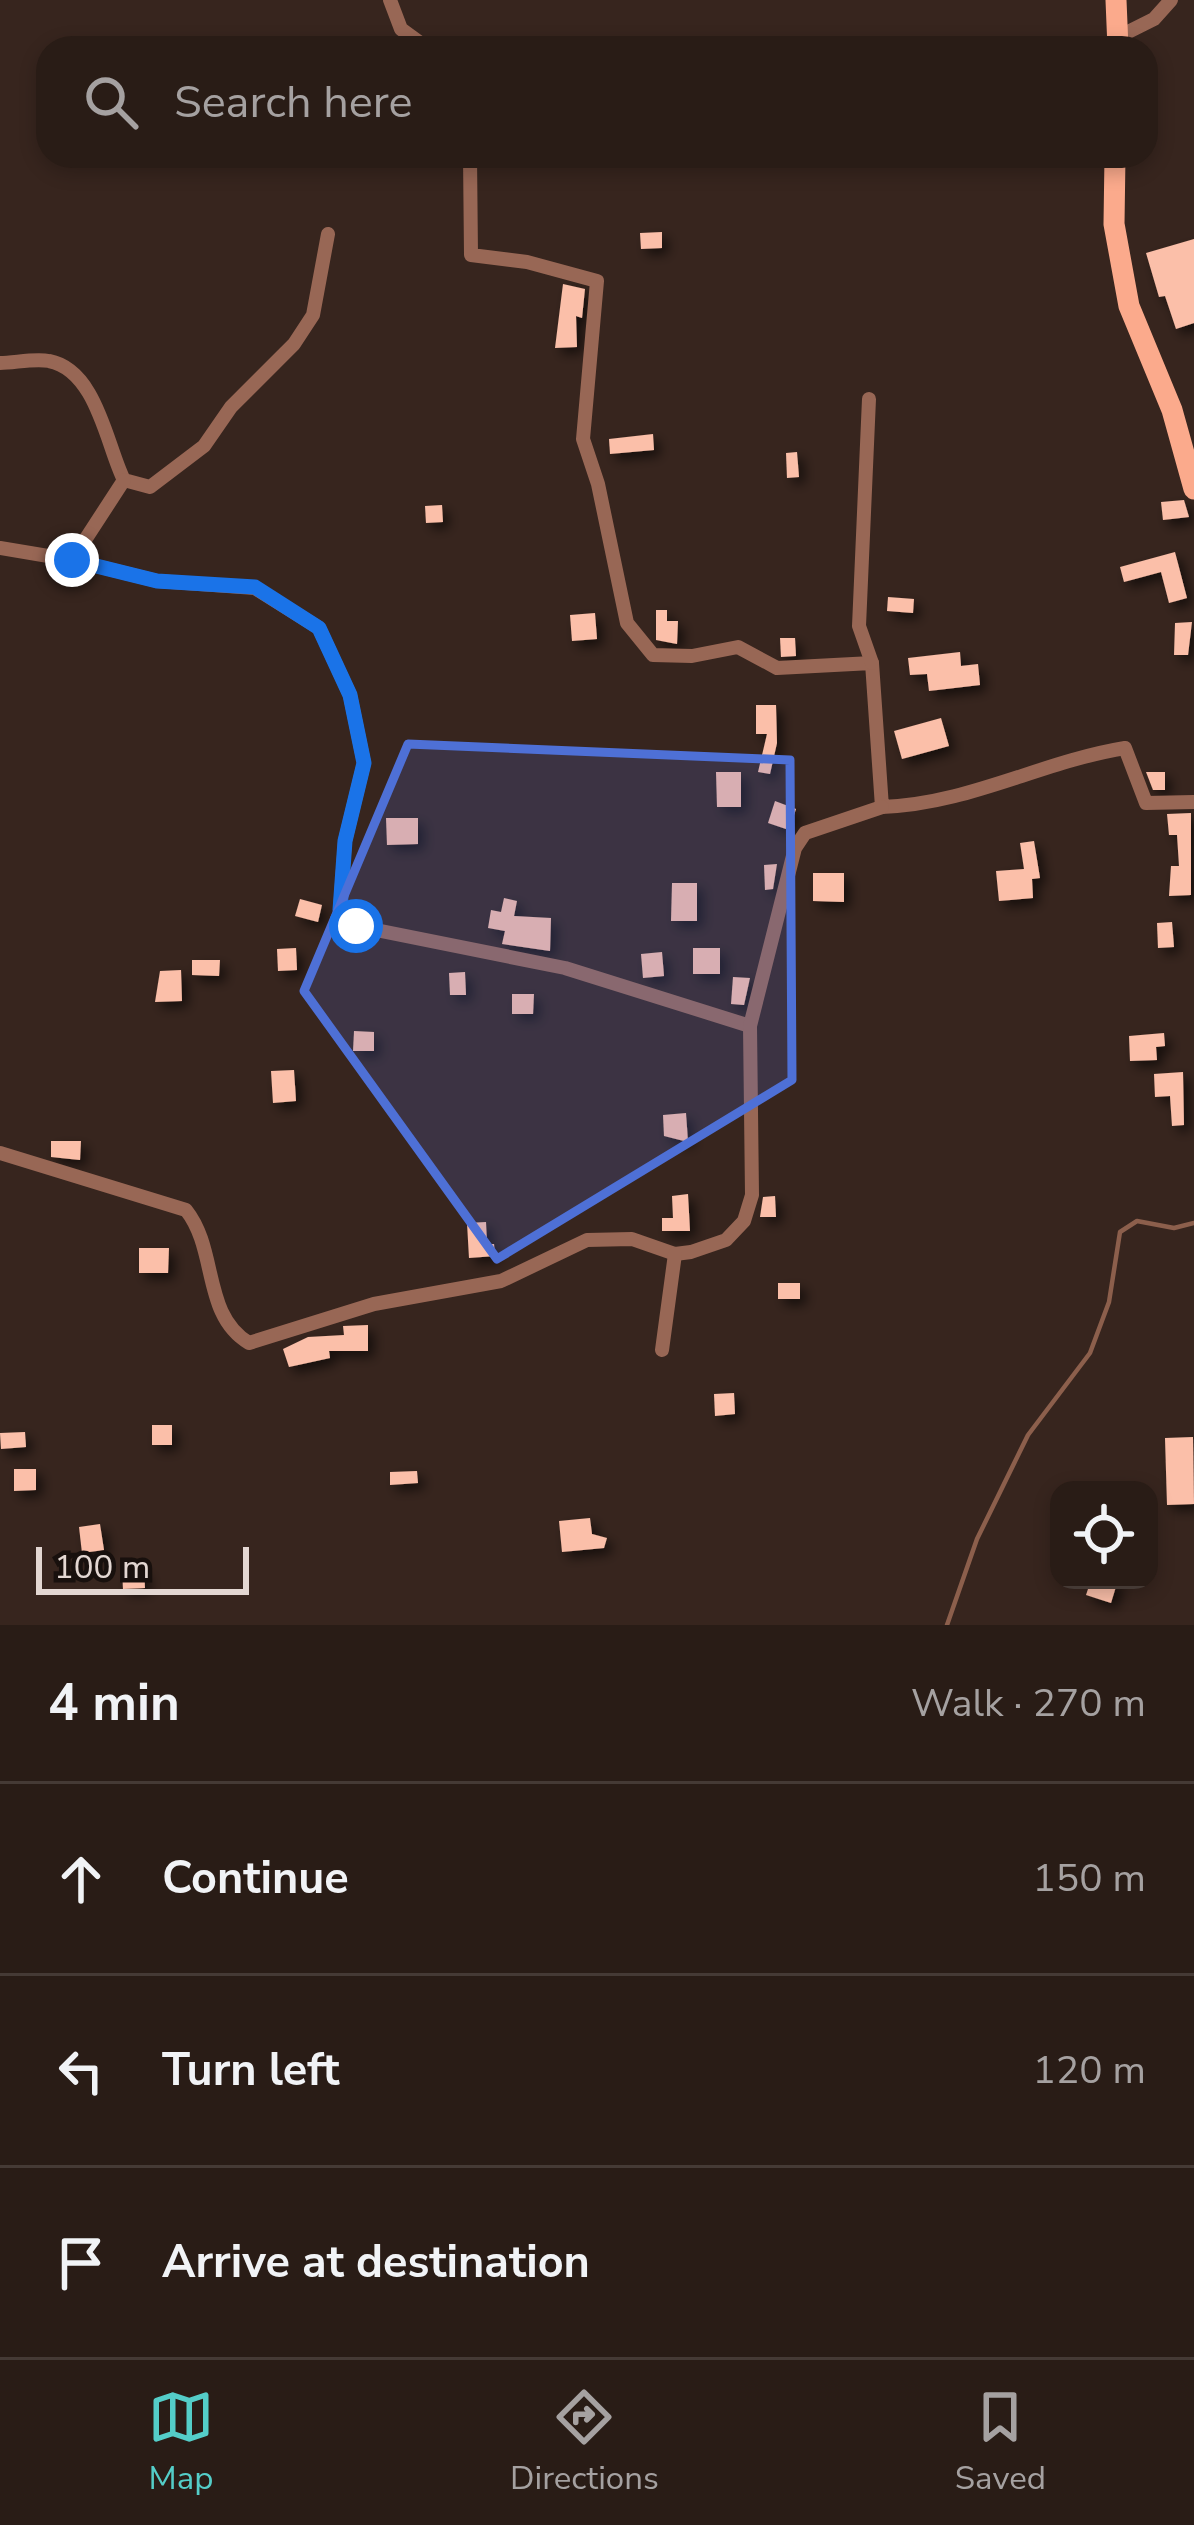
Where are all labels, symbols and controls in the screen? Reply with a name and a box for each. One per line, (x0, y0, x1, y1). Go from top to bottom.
search box (36, 36, 1158, 168)
icon: search (78, 69, 144, 135)
text: Search here (174, 72, 413, 133)
route end (45, 533, 99, 587)
route start (329, 899, 383, 953)
map controls (1050, 1481, 1158, 1589)
button: locate (1050, 1481, 1158, 1589)
scale bar (36, 1541, 249, 1594)
text: 100 m (54, 1545, 150, 1590)
text: 4 min (48, 1668, 180, 1738)
text: Walk · 270 m (911, 1677, 1146, 1730)
icon: ahead (48, 1846, 114, 1912)
text: Continue (162, 1848, 349, 1909)
text: 150 m (1032, 1852, 1146, 1905)
icon: left (48, 2038, 114, 2104)
text: Turn left (162, 2040, 340, 2101)
text: 120 m (1032, 2044, 1146, 2097)
icon: arrive (48, 2230, 114, 2296)
text: Arrive at destination (162, 2232, 590, 2293)
tab: Map (148, 2384, 214, 2501)
tab: Directions (510, 2384, 659, 2501)
tab: Saved (955, 2384, 1046, 2501)

